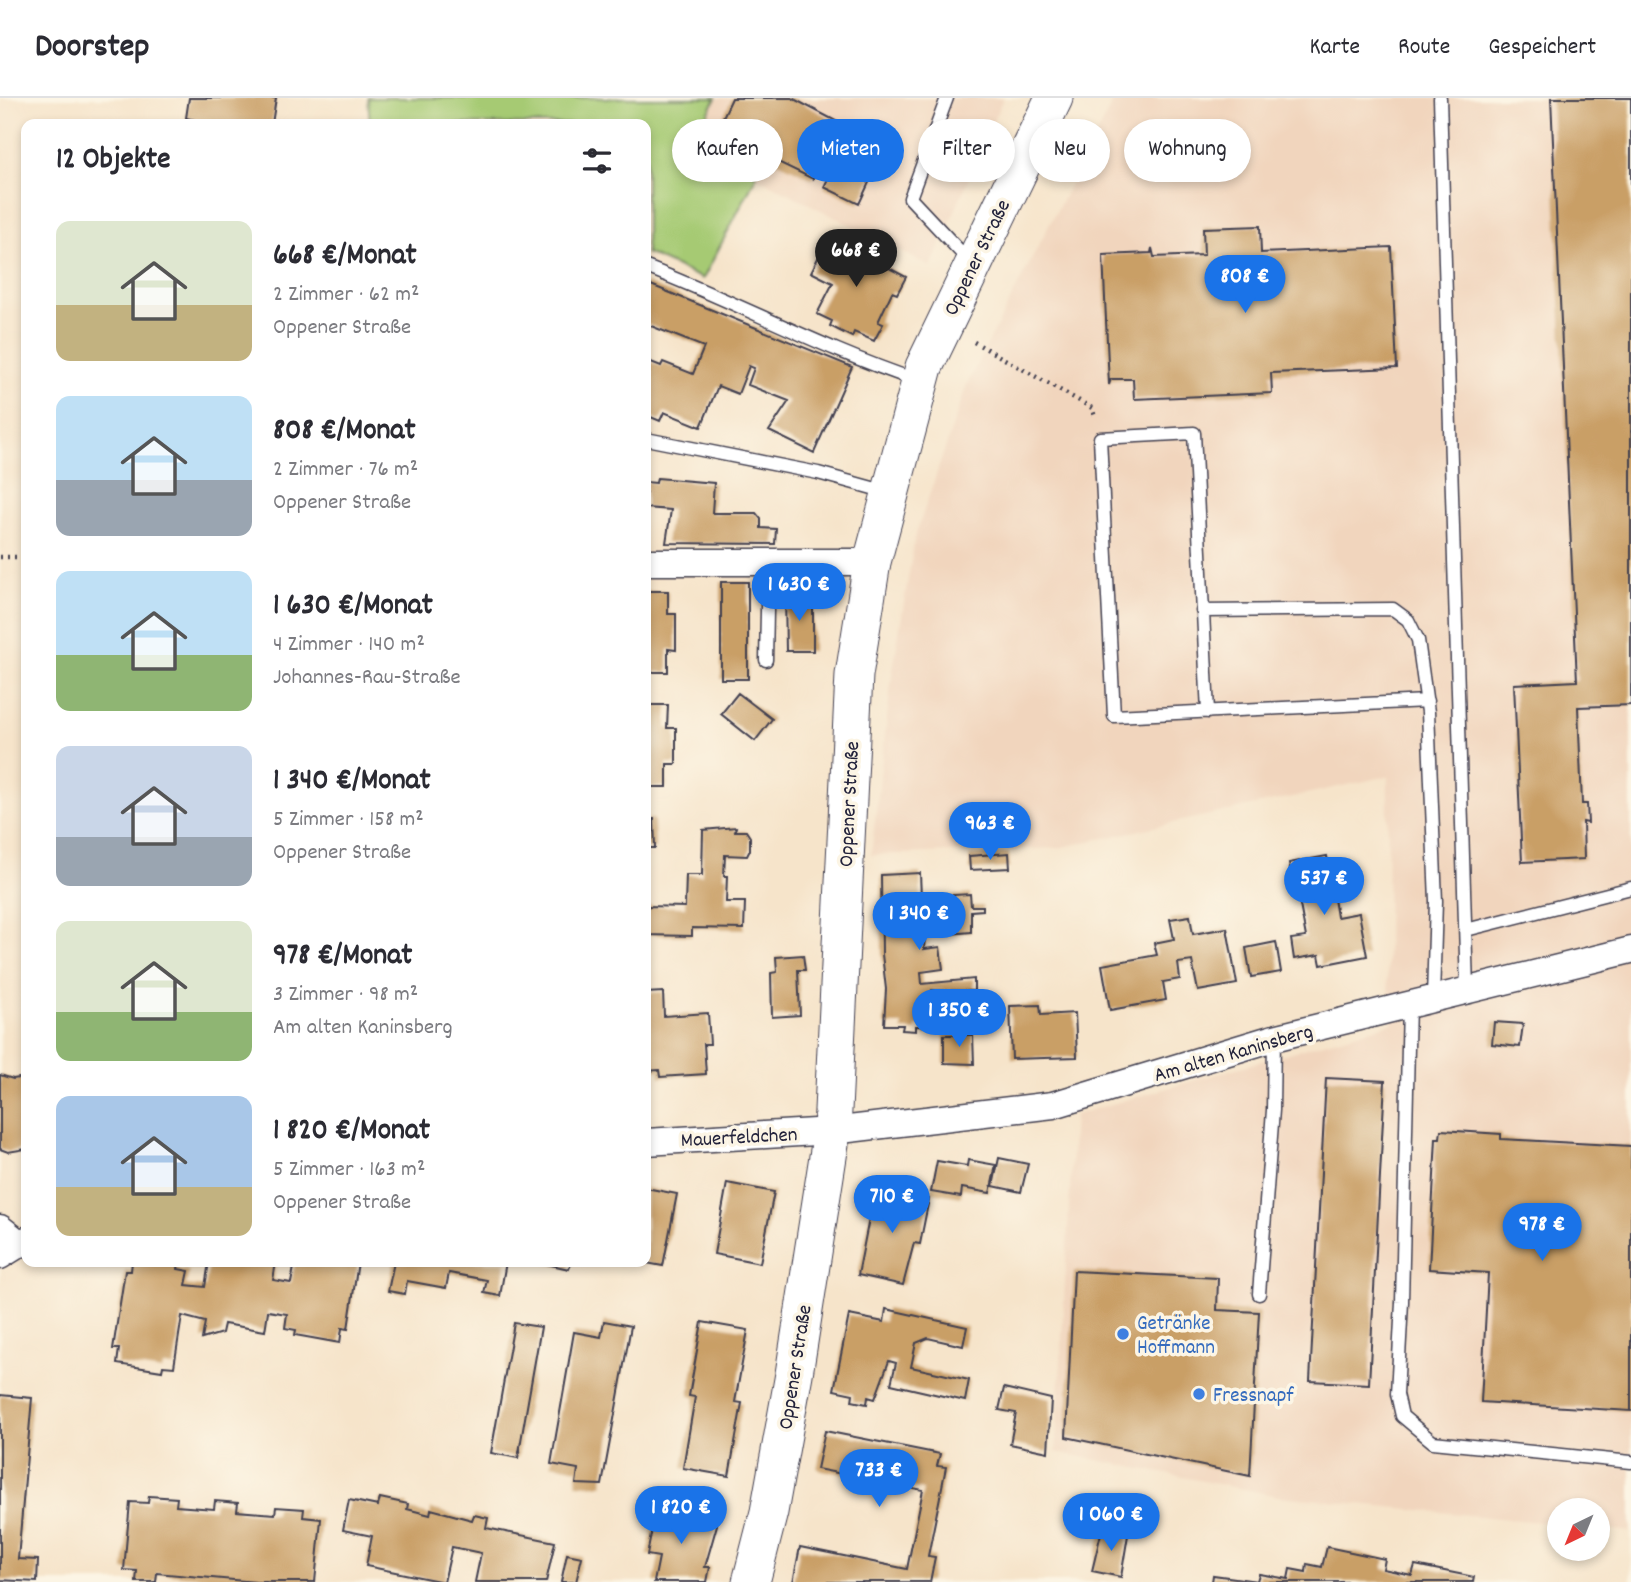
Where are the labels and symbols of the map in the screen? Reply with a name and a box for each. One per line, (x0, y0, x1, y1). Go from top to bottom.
street label: Oppener Straße (938, 195, 1020, 322)
pin: 668 € (807, 230, 905, 289)
pin: 808 € (1196, 256, 1294, 315)
pin: 1 630 € (734, 564, 864, 623)
street label: Oppener Straße (833, 740, 869, 868)
pin: 963 € (941, 802, 1039, 862)
pin: 537 € (1275, 858, 1373, 917)
pin: 1 340 € (854, 892, 984, 952)
pin: 1 350 € (894, 990, 1024, 1049)
street label: Am alten Kaninsberg (1151, 1018, 1317, 1092)
street label: Mauerfeldchen (680, 1121, 798, 1157)
pin: 710 € (843, 1176, 941, 1235)
pin: 978 € (1493, 1204, 1591, 1263)
street label: Oppener Straße (772, 1303, 822, 1432)
place label: Getränke Hoffmann (1137, 1310, 1215, 1364)
marker: Getränke Hoffmann (1115, 1326, 1131, 1342)
place label: Fressnapf (1213, 1382, 1294, 1412)
marker: Fressnapf (1191, 1386, 1207, 1402)
pin: 733 € (830, 1450, 928, 1509)
pin: 1 820 € (616, 1486, 746, 1546)
pin: 1 060 € (1046, 1494, 1176, 1553)
north arrow (1547, 1498, 1610, 1561)

